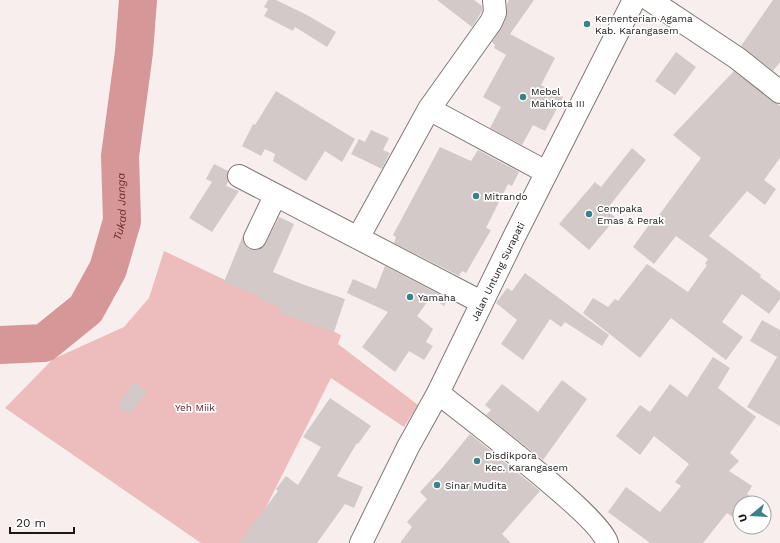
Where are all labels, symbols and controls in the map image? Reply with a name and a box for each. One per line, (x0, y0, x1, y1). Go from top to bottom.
place label: Kementerian Agama Kab. Karangasem (595, 13, 693, 36)
marker: Kementerian Agama Kab. Karangasem (582, 19, 592, 29)
place label: Mebel Mahkota III (531, 86, 585, 109)
marker: Mebel Mahkota III (518, 92, 528, 102)
water label: Tukad Janga (111, 172, 129, 242)
marker: Mitrando (471, 191, 481, 201)
place label: Mitrando (484, 191, 527, 202)
place label: Cempaka Emas & Perak (597, 203, 664, 226)
marker: Cempaka Emas & Perak (584, 209, 594, 219)
street label: Jalan Untung Surapati (469, 220, 527, 323)
marker: Yamaha (405, 292, 415, 302)
place label: Yamaha (418, 292, 456, 303)
park label: Yeh Miik (175, 402, 215, 413)
place label: Disdikpora Kec. Karangasem (485, 450, 568, 473)
marker: Disdikpora Kec. Karangasem (472, 456, 482, 466)
marker: Sinar Mudita (432, 480, 442, 490)
place label: Sinar Mudita (445, 480, 507, 491)
north arrow (732, 495, 772, 535)
scale bar (10, 509, 74, 535)
text: U (736, 512, 750, 524)
text: 20 m (16, 516, 46, 530)

